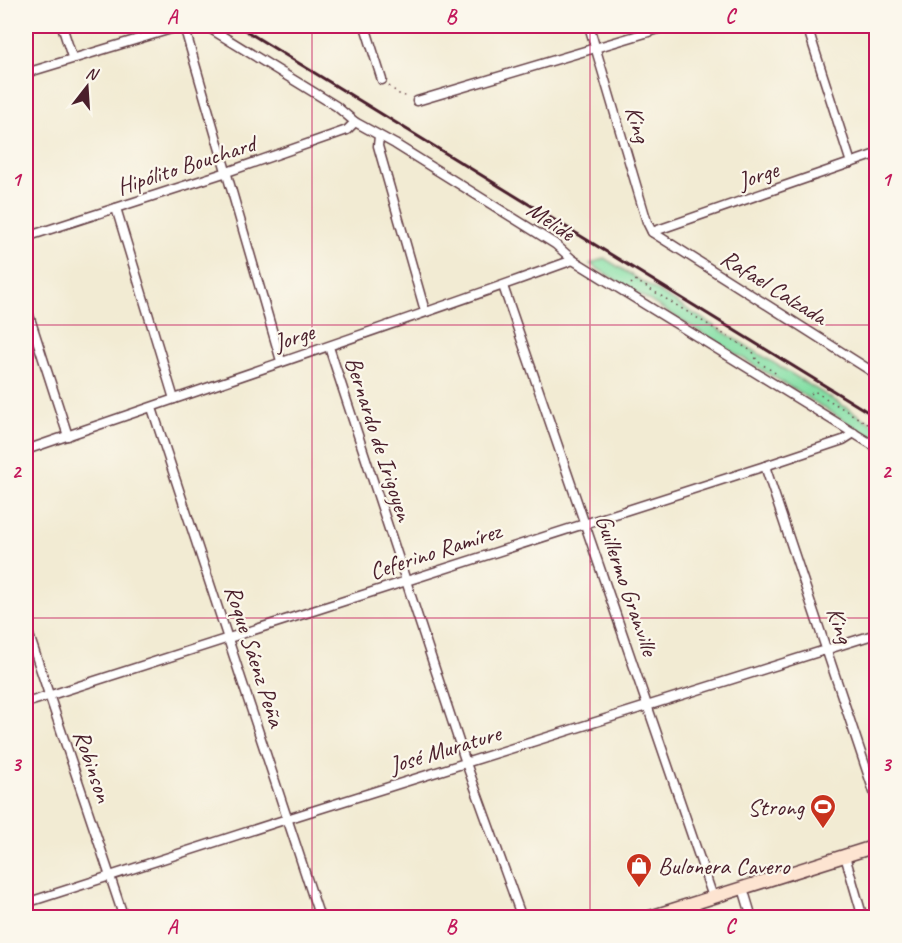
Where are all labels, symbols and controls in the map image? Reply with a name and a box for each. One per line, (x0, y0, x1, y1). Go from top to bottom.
text: A (167, 4, 179, 29)
text: B (446, 4, 458, 29)
text: C (725, 4, 737, 29)
north arrow (57, 57, 117, 117)
text: N (83, 63, 102, 86)
street label: King (619, 103, 658, 148)
street label: Hipólito Bouchard (113, 127, 263, 202)
street label: Jorge (733, 154, 784, 196)
text: 1 (12, 167, 23, 192)
text: 1 (882, 167, 893, 192)
street label: Melide (521, 194, 582, 249)
street label: Rafael Calzada (715, 243, 835, 333)
street label: Jorge (269, 316, 320, 358)
street label: Bernardo de Irigoyen (338, 353, 420, 526)
text: 2 (12, 459, 23, 484)
text: 2 (882, 459, 893, 484)
street label: Guillermo Granville (589, 511, 666, 661)
street label: Ceferino Ramírez (366, 515, 507, 586)
street label: Roque Sáenz Peña (218, 581, 292, 732)
street label: King (820, 603, 861, 649)
street label: José Murature (385, 717, 506, 780)
street label: Robinson (67, 726, 120, 807)
text: 3 (12, 752, 23, 777)
text: 3 (882, 752, 893, 777)
place label: Strong (747, 792, 805, 822)
sports icon: Strong (808, 792, 838, 830)
shop icon: Bulonera Cavero (624, 851, 654, 889)
place label: Bulonera Cavero (658, 851, 791, 881)
text: A (167, 914, 179, 939)
text: B (446, 914, 458, 939)
text: C (725, 914, 737, 939)

